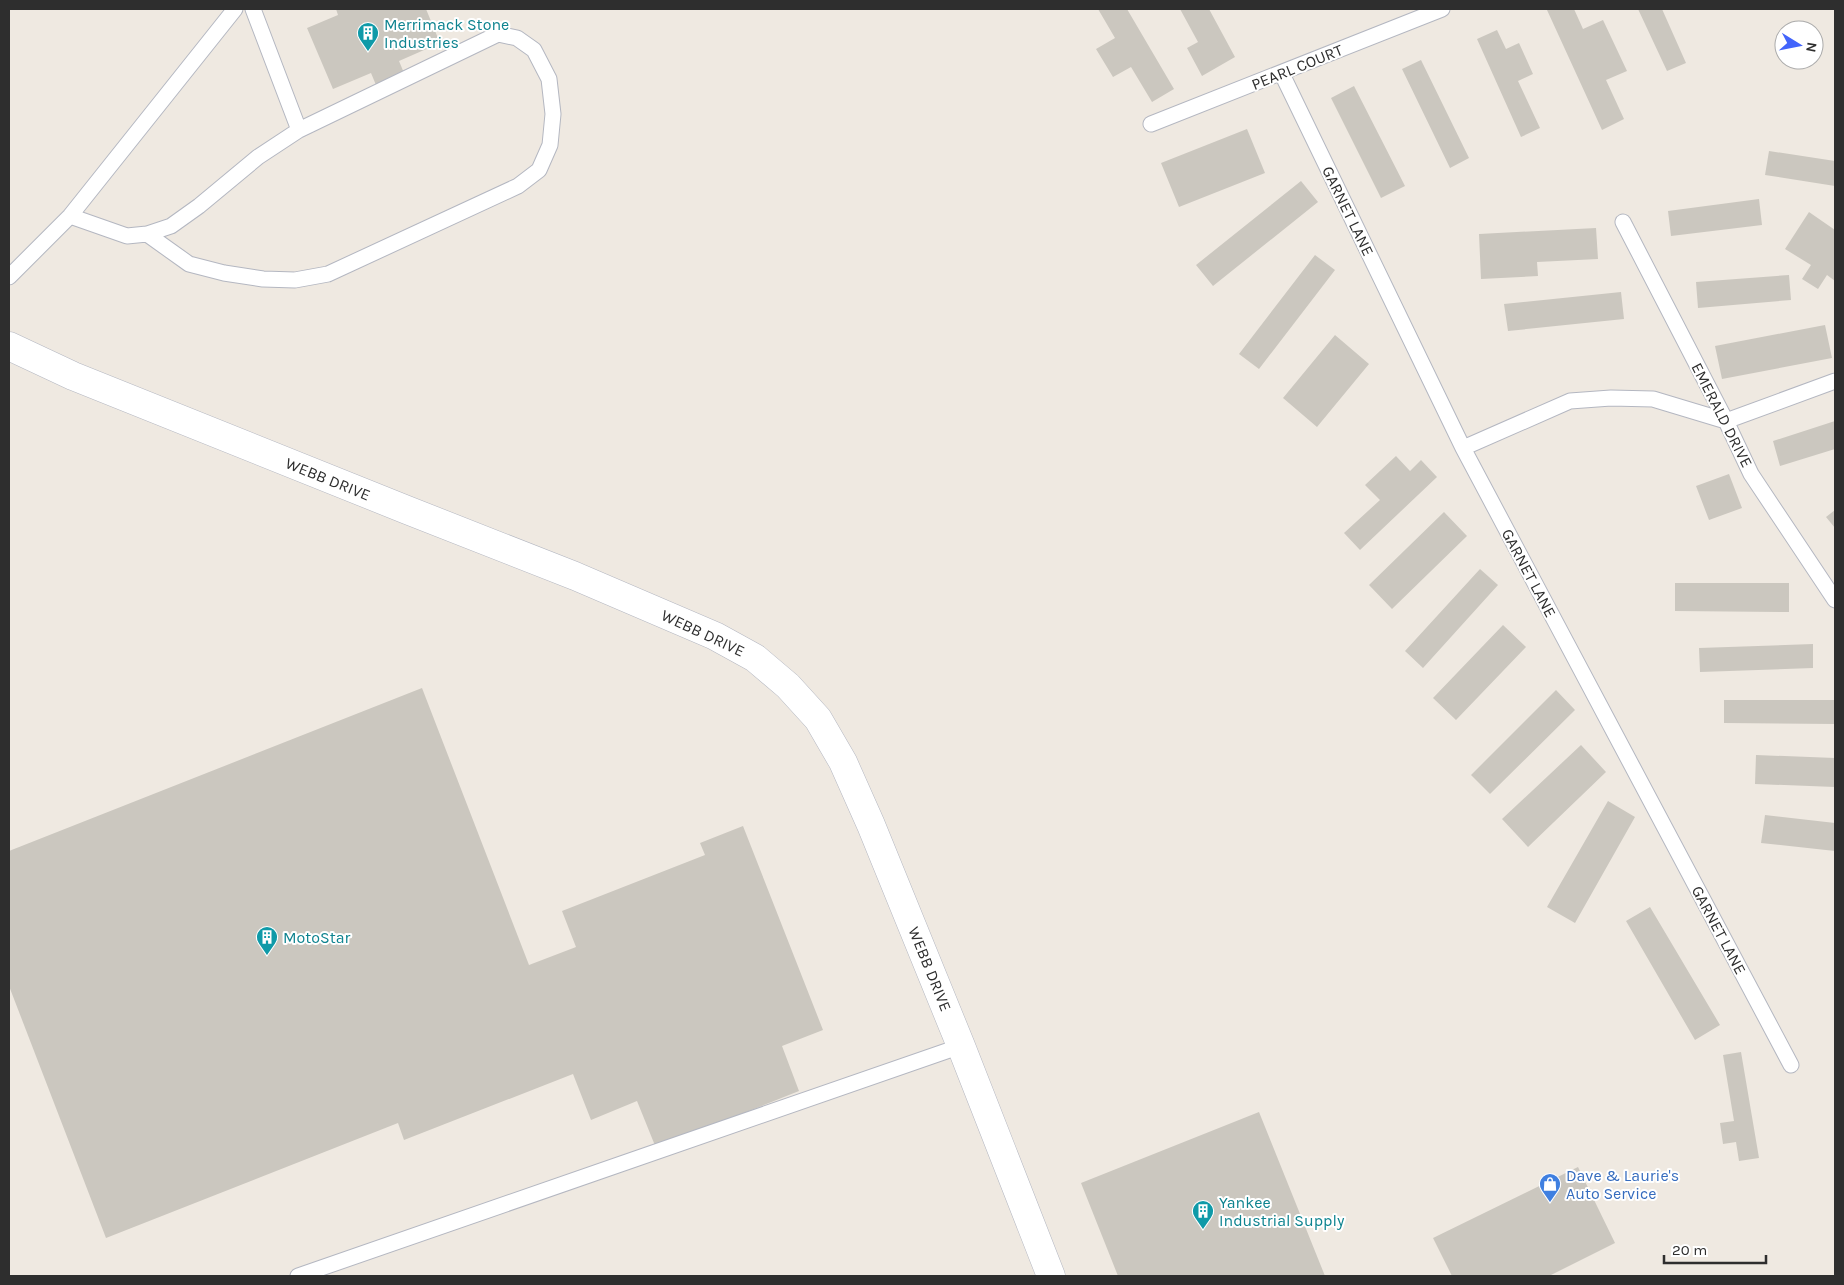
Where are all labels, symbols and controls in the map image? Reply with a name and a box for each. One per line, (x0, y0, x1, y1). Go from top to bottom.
place label: Merrimack Stone Industries (384, 15, 509, 52)
north arrow (1774, 20, 1824, 70)
building icon: Merrimack Stone Industries (356, 21, 380, 52)
street label: PEARL COURT (1249, 40, 1345, 94)
text: N (1802, 41, 1821, 54)
street label: GARNET LANE (1318, 163, 1378, 259)
street label: EMERALD DRIVE (1687, 359, 1757, 471)
street label: WEBB DRIVE (283, 453, 373, 505)
street label: GARNET LANE (1498, 525, 1560, 621)
street label: WEBB DRIVE (658, 605, 748, 661)
street label: GARNET LANE (1688, 882, 1750, 978)
street label: WEBB DRIVE (904, 924, 956, 1014)
building icon: MotoStar (255, 925, 279, 956)
place label: MotoStar (283, 928, 351, 947)
place label: Dave & Laurie's Auto Service (1566, 1166, 1679, 1203)
shop icon: Dave & Laurie's Auto Service (1538, 1172, 1562, 1203)
place label: Yankee Industrial Supply (1219, 1193, 1345, 1230)
building icon: Yankee Industrial Supply (1191, 1199, 1215, 1230)
scale bar (1664, 1232, 1766, 1264)
text: 20 m (1672, 1241, 1707, 1259)

